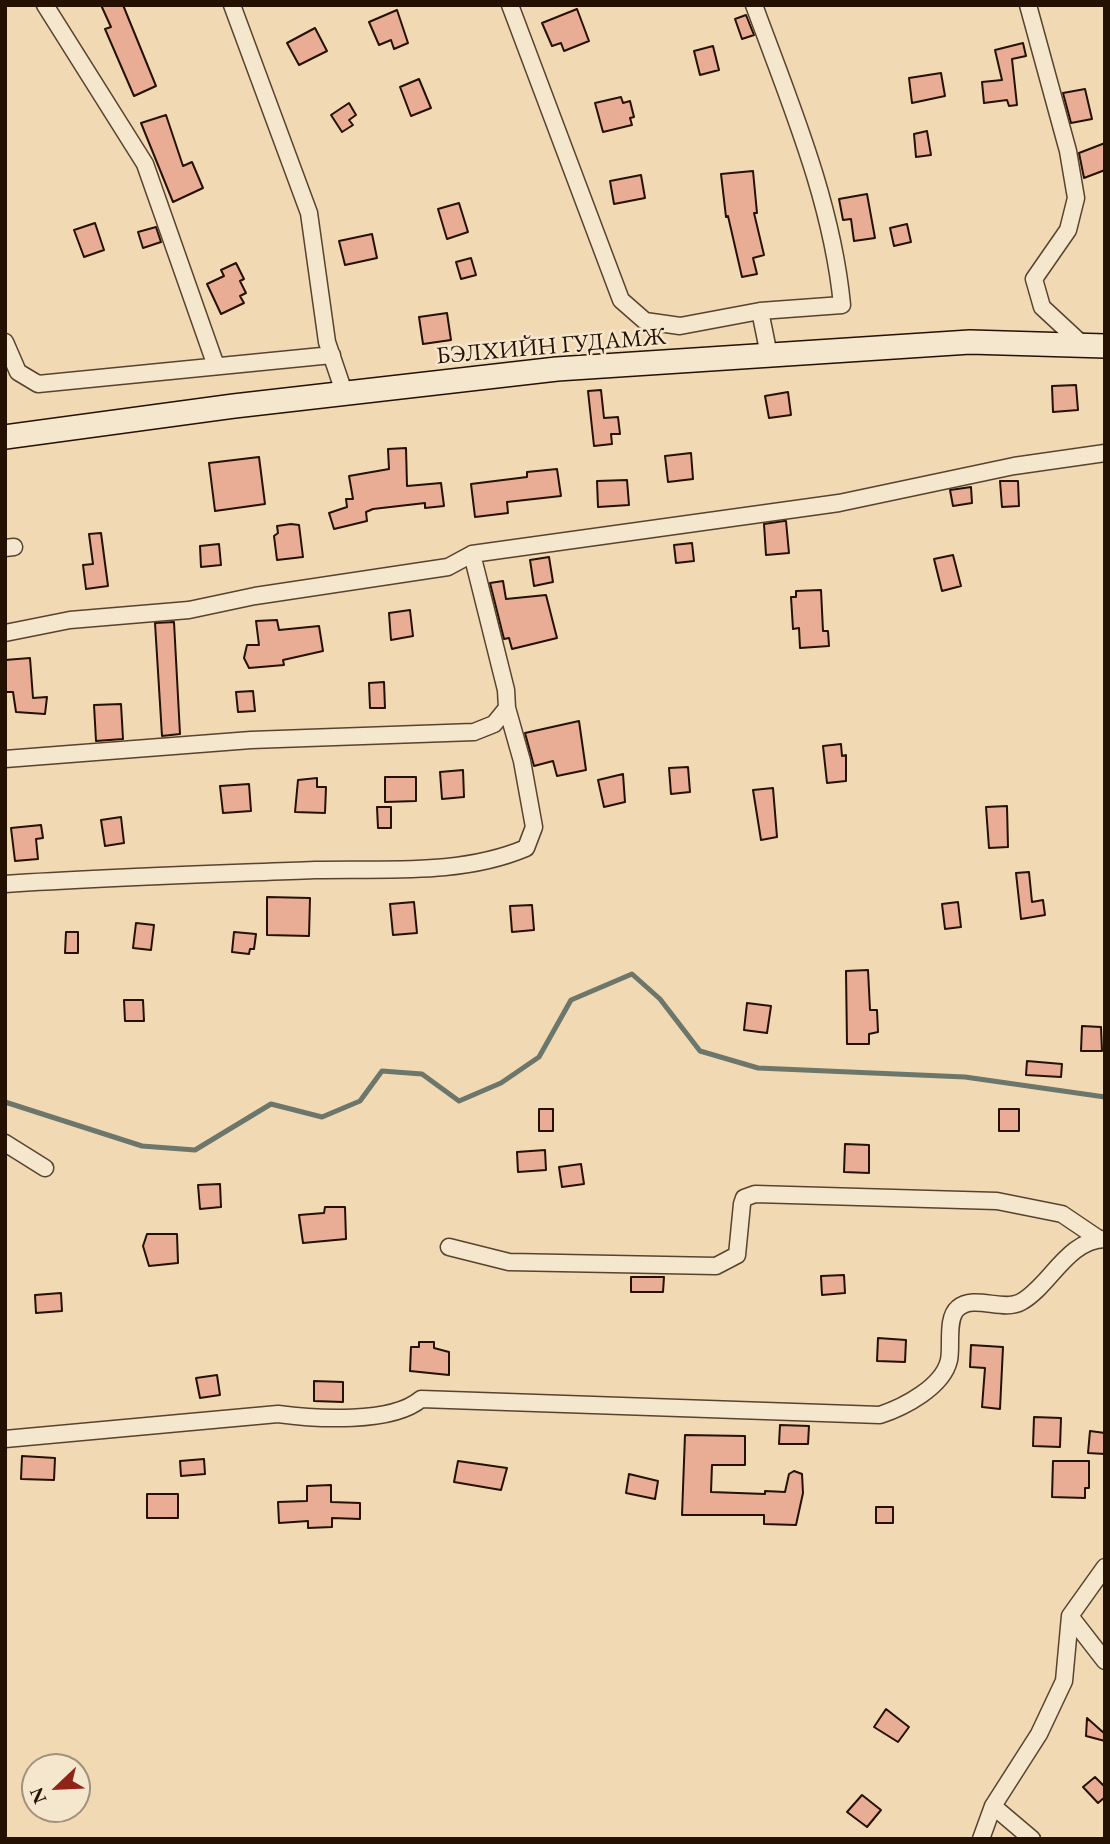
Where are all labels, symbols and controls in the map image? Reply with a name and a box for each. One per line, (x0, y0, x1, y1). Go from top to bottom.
street label: БЭЛХИЙН ГУДАМЖ (435, 323, 667, 371)
north arrow (21, 1753, 91, 1823)
text: N (24, 1784, 53, 1808)

